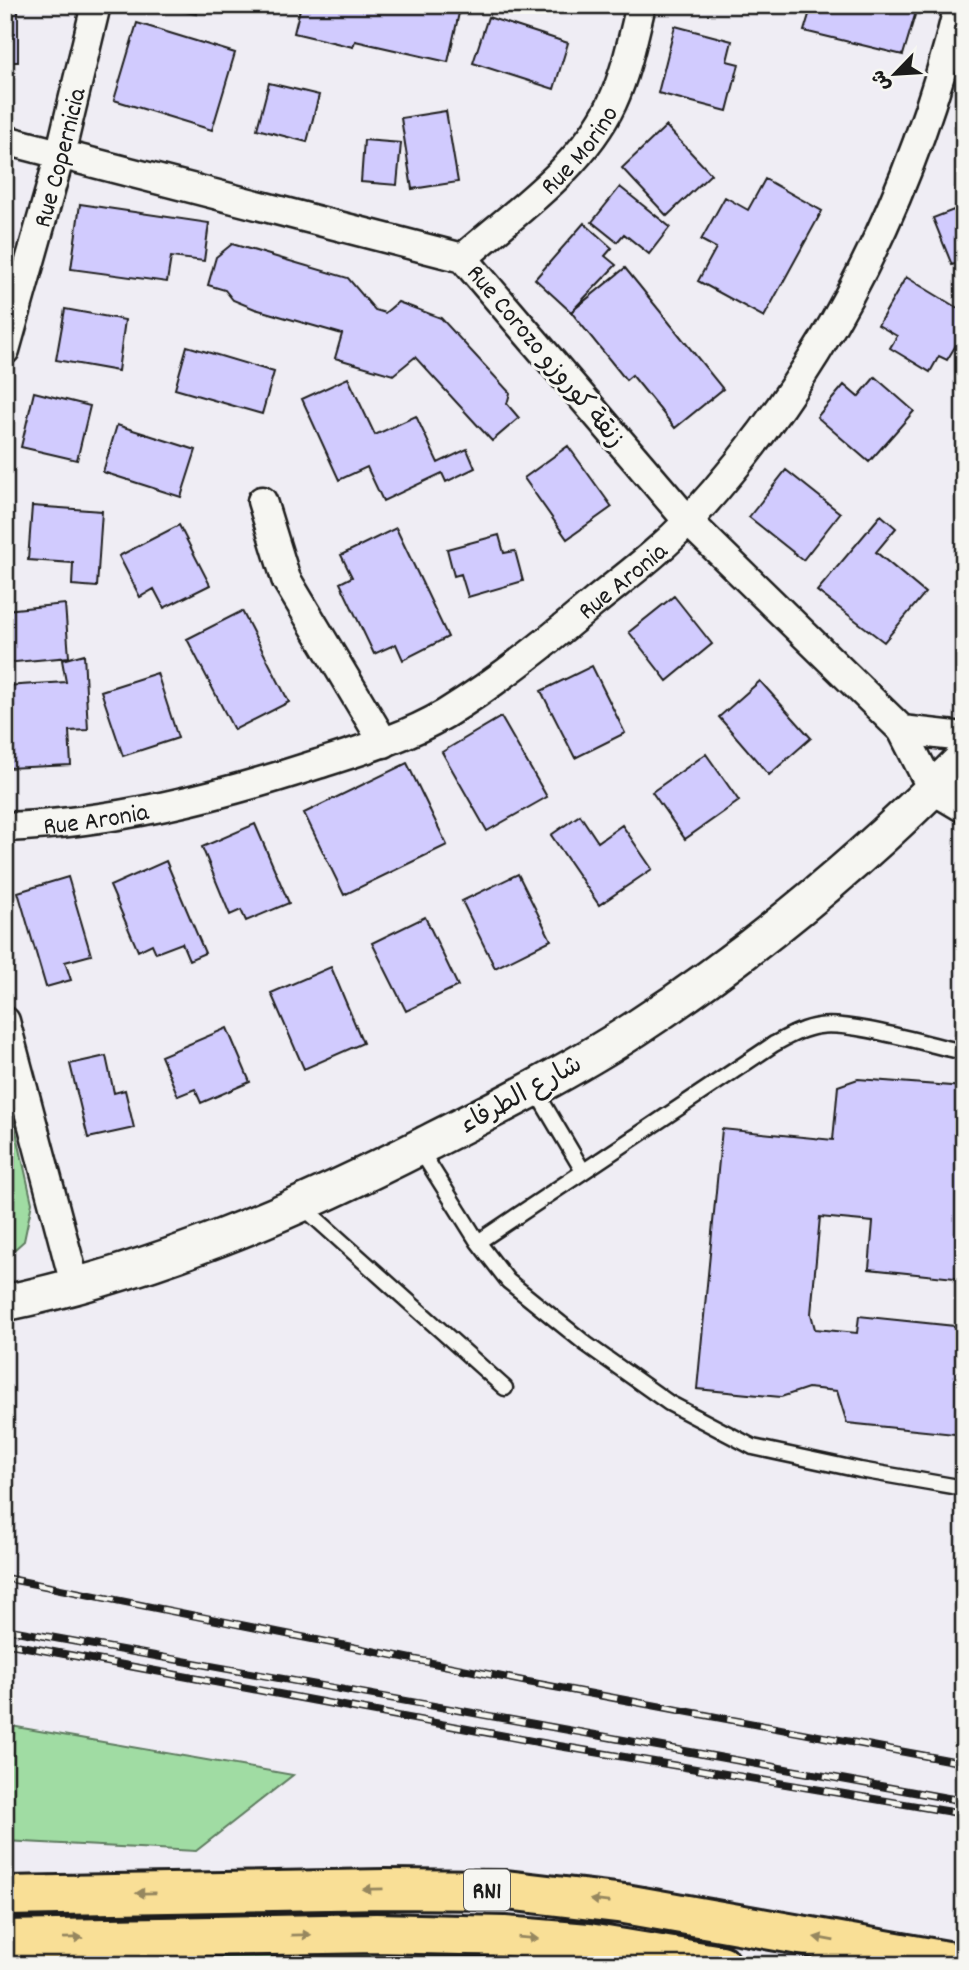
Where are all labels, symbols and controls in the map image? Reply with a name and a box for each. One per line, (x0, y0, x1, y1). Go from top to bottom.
north arrow (860, 38, 930, 108)
text: ش (866, 64, 899, 95)
street label: Rue Copernicia (25, 84, 98, 232)
street label: Rue Morino (533, 100, 629, 205)
street label: Rue Corozo زنقة كوروزو (456, 257, 632, 457)
street label: Rue Aronia (571, 534, 678, 630)
street label: Rue Aronia (42, 795, 153, 847)
street label: شارع الطرفاء (454, 1047, 590, 1145)
road number: RN1 (464, 1870, 510, 1910)
one-way arrow (362, 1883, 384, 1895)
one-way arrow (134, 1888, 156, 1899)
one-way arrow (589, 1896, 611, 1907)
one-way arrow (290, 1929, 312, 1941)
one-way arrow (63, 1932, 85, 1944)
one-way arrow (518, 1933, 540, 1944)
one-way arrow (813, 1933, 835, 1944)

